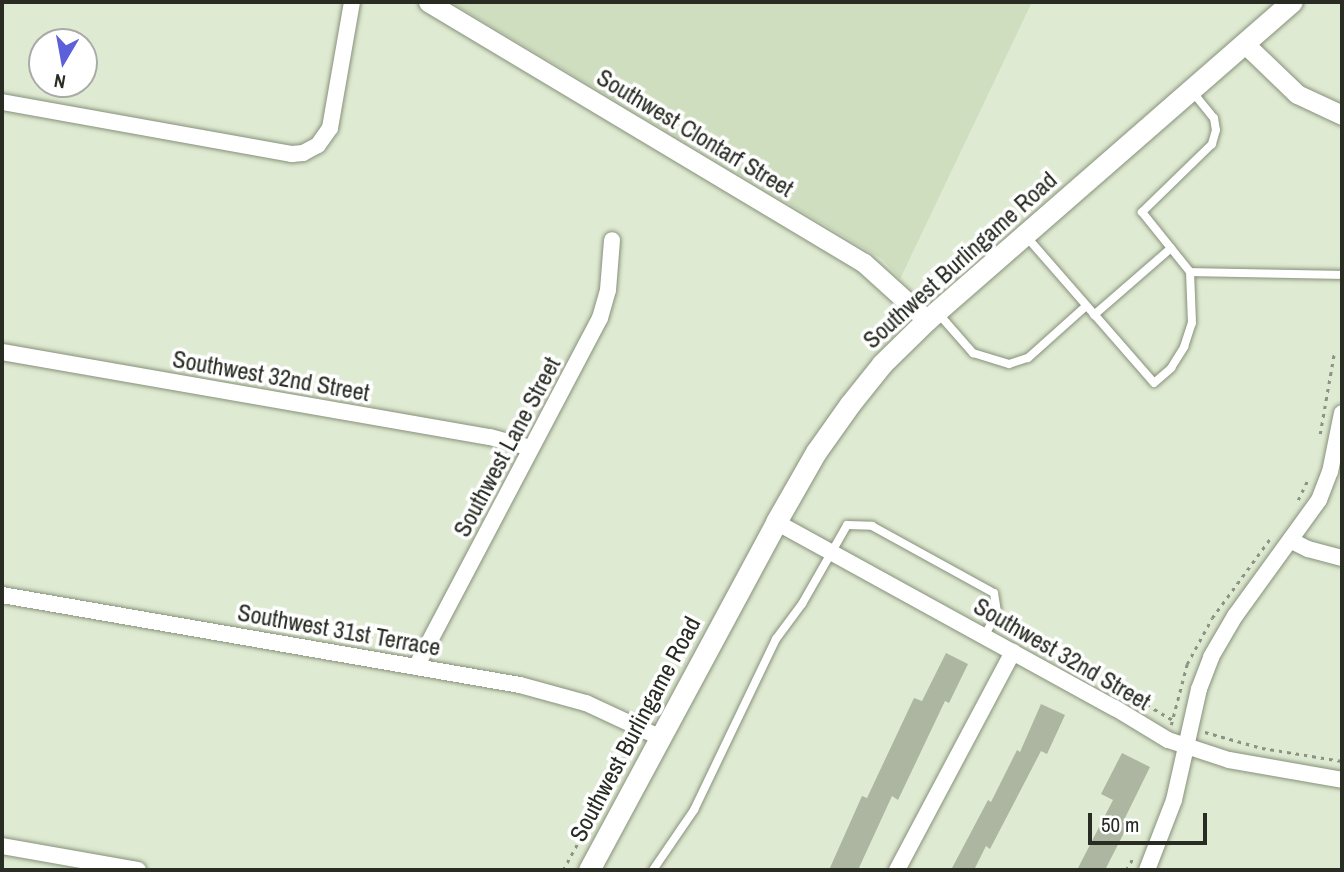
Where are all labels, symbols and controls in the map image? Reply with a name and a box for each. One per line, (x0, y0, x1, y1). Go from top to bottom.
north arrow (28, 28, 98, 98)
street label: Southwest Clontarf Street (591, 63, 799, 203)
text: N (52, 68, 67, 95)
street label: Southwest Burlingame Road (857, 165, 1063, 355)
street label: Southwest 32nd Street (170, 345, 372, 407)
street label: Southwest Lane Street (448, 352, 566, 542)
street label: Southwest 32nd Street (969, 592, 1155, 716)
street label: Southwest 31st Terrace (235, 598, 443, 662)
street label: Southwest Burlingame Road (563, 612, 707, 846)
scale bar (1092, 798, 1211, 842)
text: 50 m (1101, 810, 1139, 839)

